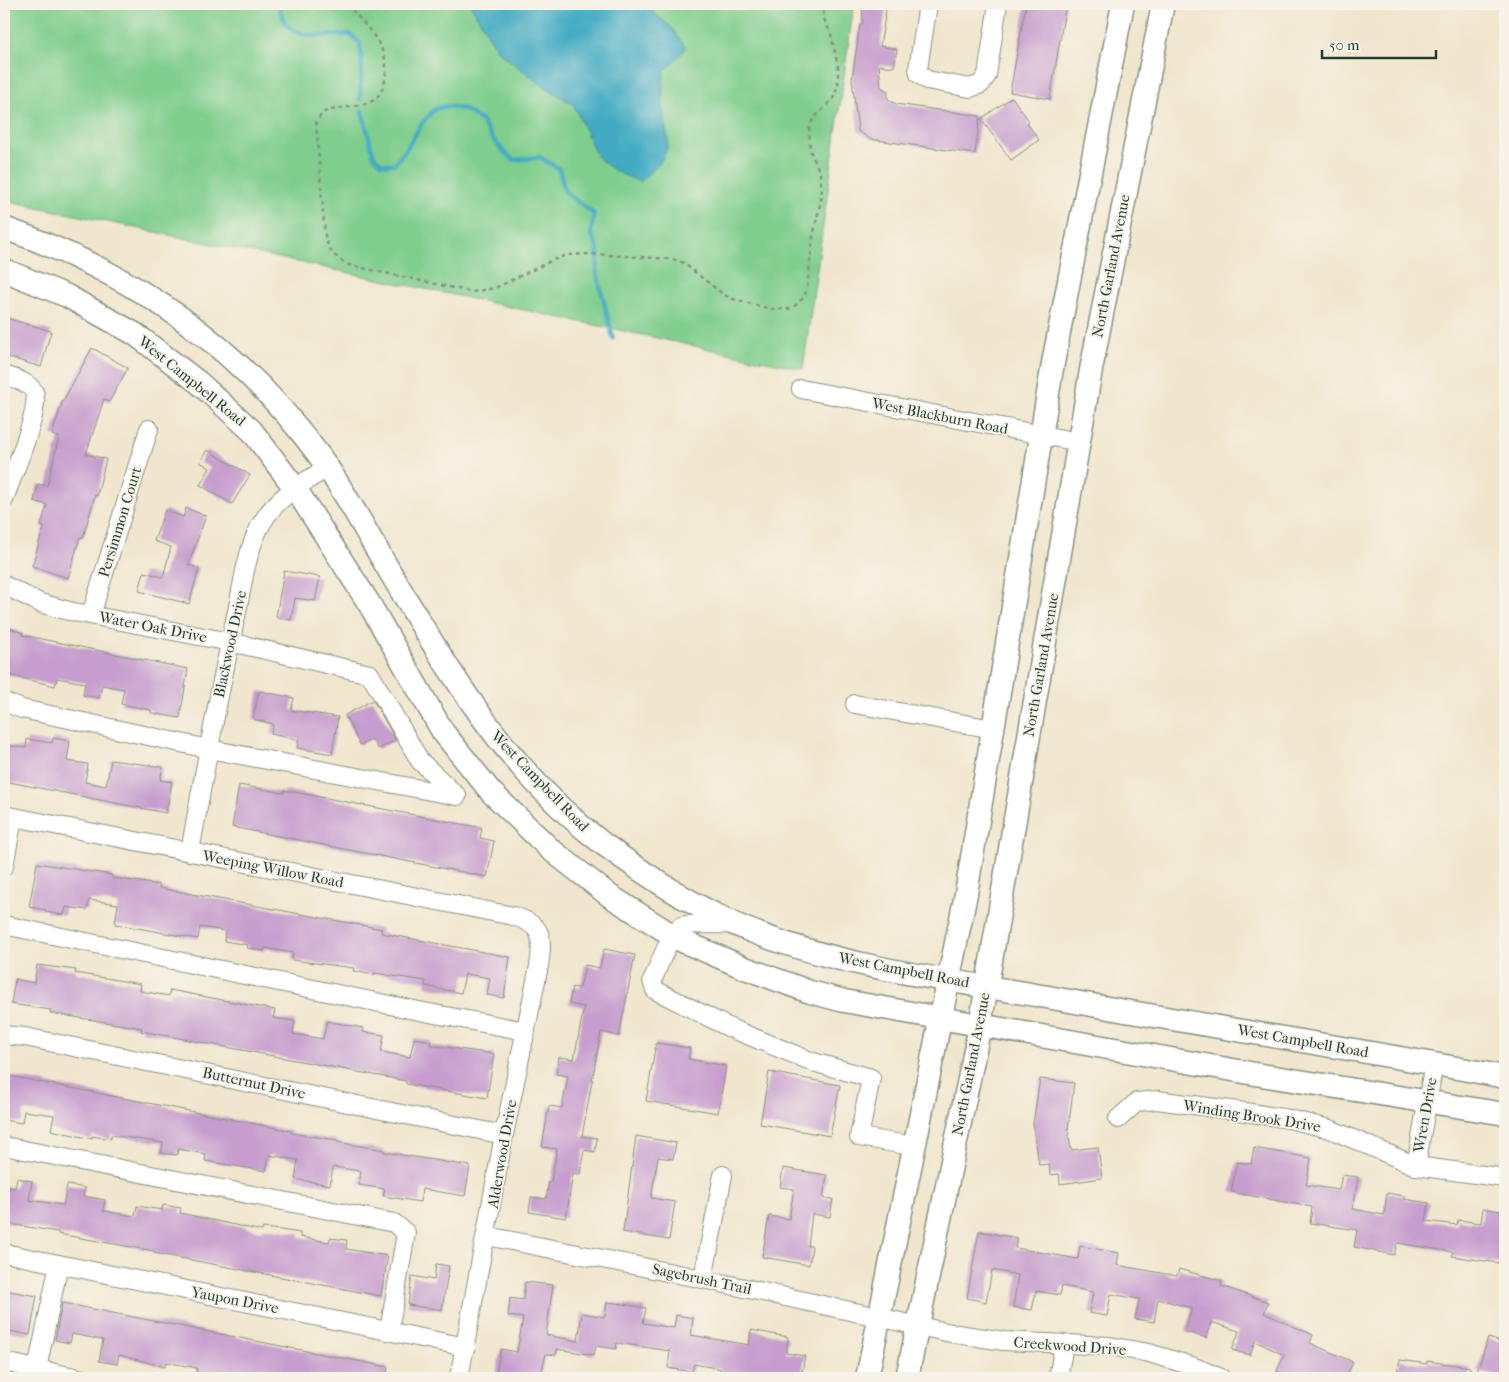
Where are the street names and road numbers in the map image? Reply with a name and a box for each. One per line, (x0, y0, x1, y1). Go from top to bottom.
street label: North Garland Avenue (1088, 192, 1134, 339)
street label: West Campbell Road (134, 332, 250, 430)
street label: West Blackburn Road (869, 394, 1010, 438)
street label: Persimmon Court (95, 464, 146, 579)
street label: Blackwood Drive (210, 588, 250, 699)
street label: North Garland Avenue (1020, 591, 1063, 738)
street label: Water Oak Drive (97, 608, 209, 646)
street label: West Campbell Road (487, 726, 593, 836)
street label: Weeping Willow Road (200, 846, 346, 892)
street label: West Campbell Road (836, 948, 972, 992)
street label: North Garland Avenue (948, 990, 994, 1137)
street label: West Campbell Road (1235, 1020, 1371, 1062)
street label: Butternut Drive (201, 1063, 308, 1103)
street label: Wren Drive (1409, 1075, 1441, 1155)
street label: Winding Brook Drive (1181, 1096, 1323, 1136)
street label: Alderwood Drive (483, 1098, 521, 1211)
street label: Sagebrush Trail (651, 1260, 753, 1298)
street label: Yaupon Drive (189, 1283, 281, 1317)
street label: Creekwood Drive (1013, 1333, 1128, 1359)

